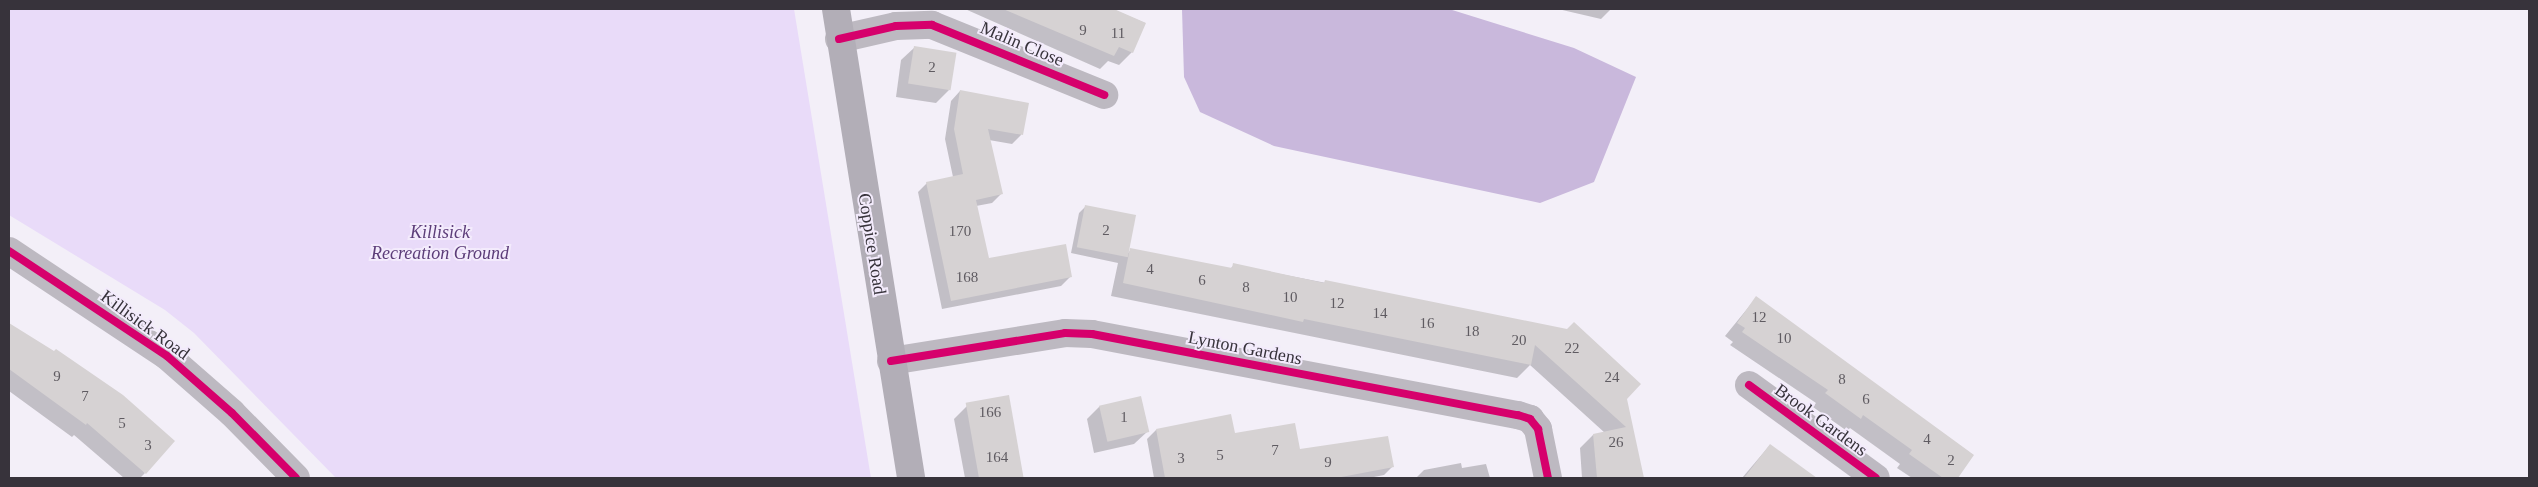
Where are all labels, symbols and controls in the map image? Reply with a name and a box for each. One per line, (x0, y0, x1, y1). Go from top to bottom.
street label: Malin Close (977, 17, 1067, 71)
house number: 9 (1079, 22, 1087, 40)
house number: 11 (1111, 25, 1125, 43)
house number: 2 (928, 59, 936, 77)
street label: Coppice Road (853, 192, 891, 296)
park label: Killisick Recreation Ground (371, 222, 509, 264)
house number: 2 (1102, 222, 1110, 240)
house number: 170 (949, 223, 971, 241)
house number: 4 (1146, 261, 1154, 279)
house number: 168 (956, 269, 978, 287)
house number: 6 (1198, 272, 1206, 290)
house number: 8 (1242, 279, 1250, 297)
street label: Killisick Road (96, 286, 194, 364)
house number: 10 (1282, 289, 1298, 307)
house number: 12 (1330, 295, 1344, 313)
house number: 14 (1372, 305, 1388, 323)
house number: 12 (1752, 309, 1766, 327)
house number: 16 (1420, 315, 1434, 333)
house number: 18 (1464, 323, 1480, 341)
street label: Lynton Gardens (1186, 326, 1304, 370)
house number: 10 (1776, 330, 1792, 348)
house number: 20 (1512, 332, 1526, 350)
house number: 22 (1564, 340, 1580, 358)
house number: 9 (53, 368, 61, 386)
house number: 24 (1604, 369, 1620, 387)
house number: 8 (1838, 371, 1846, 389)
street label: Brook Gardens (1770, 379, 1872, 461)
house number: 7 (81, 388, 89, 406)
house number: 6 (1862, 391, 1870, 409)
house number: 166 (979, 404, 1001, 422)
house number: 1 (1120, 409, 1128, 427)
house number: 5 (118, 415, 126, 433)
house number: 4 (1923, 431, 1931, 449)
house number: 26 (1608, 434, 1624, 452)
house number: 3 (144, 437, 152, 455)
house number: 7 (1271, 442, 1279, 460)
house number: 5 (1216, 447, 1224, 465)
house number: 164 (986, 449, 1008, 467)
house number: 3 (1177, 450, 1185, 468)
house number: 2 (1947, 452, 1955, 470)
house number: 9 (1324, 454, 1332, 472)

